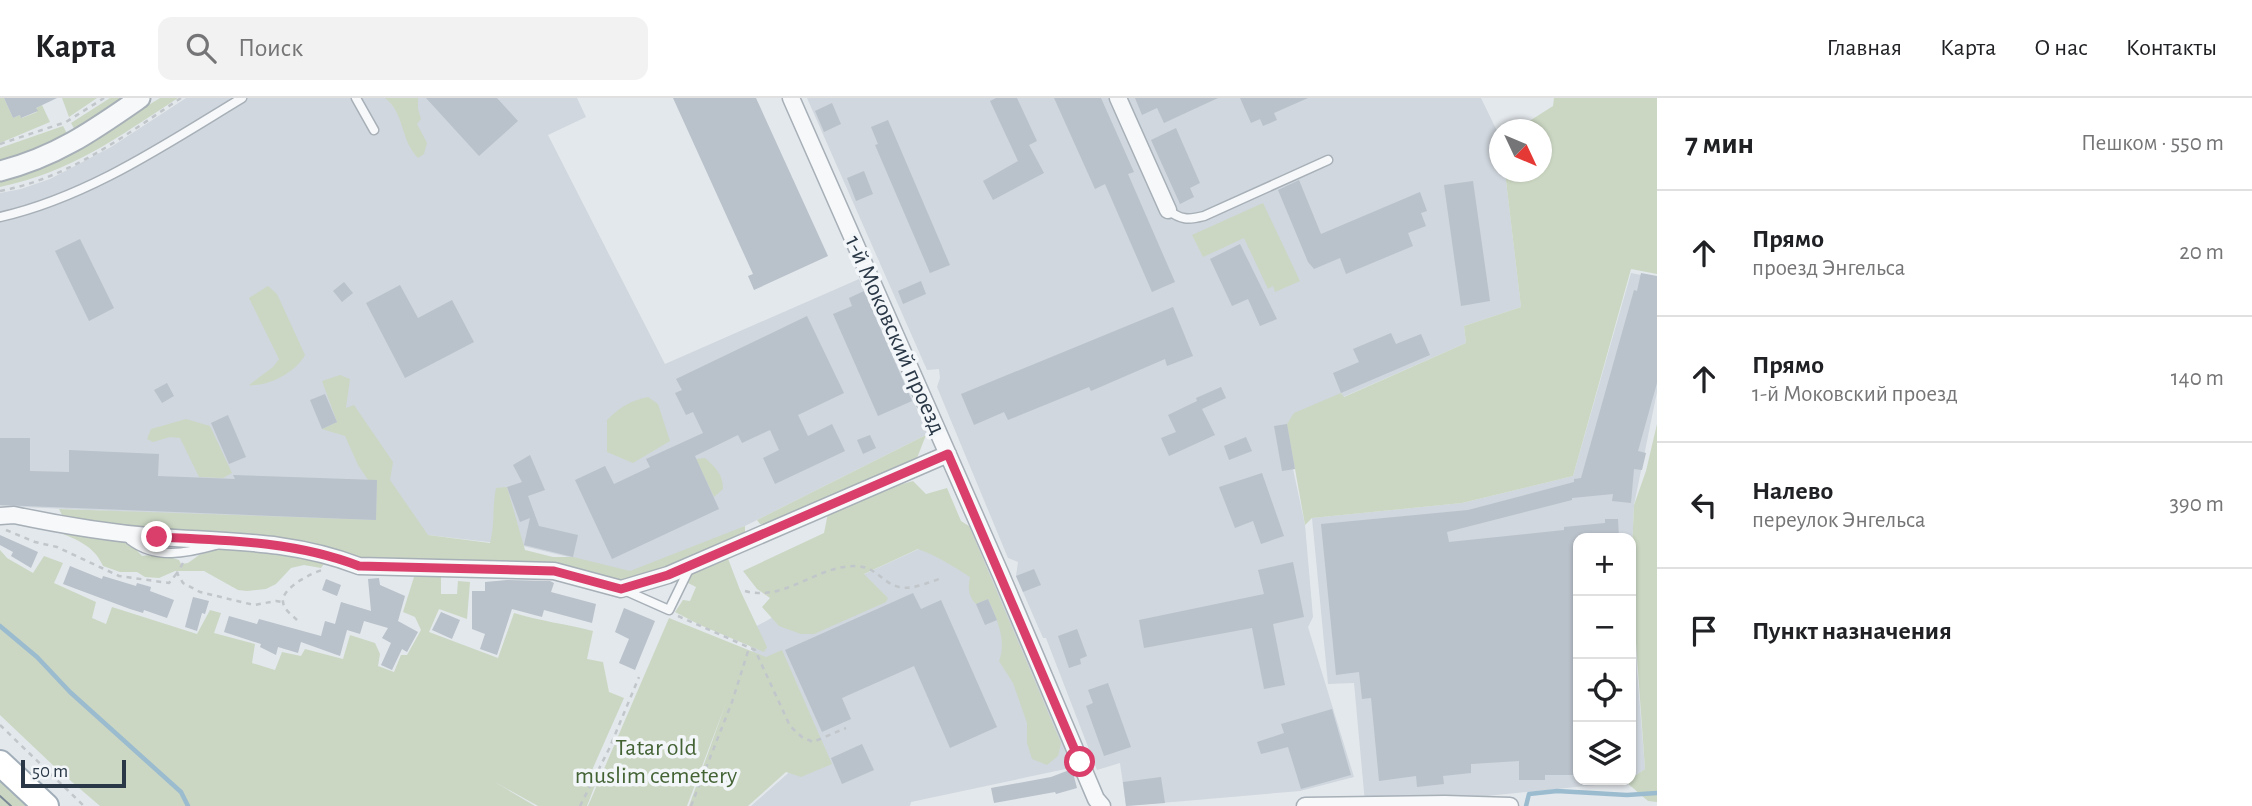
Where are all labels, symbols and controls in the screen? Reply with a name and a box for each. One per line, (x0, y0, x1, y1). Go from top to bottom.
search box (158, 17, 648, 80)
icon: search (182, 29, 220, 67)
text: Карта (35, 31, 116, 64)
text: Поиск (238, 35, 303, 61)
text: Главная (1827, 36, 1902, 60)
text: Карта (1940, 36, 1996, 60)
text: О нас (2034, 36, 2088, 60)
text: Контакты (2126, 36, 2217, 60)
north arrow (1489, 119, 1552, 182)
text: 7 мин (1685, 129, 1754, 159)
text: Пешком · 550 m (2081, 132, 2224, 155)
text: Прямо (1752, 226, 1824, 252)
street label: 1-й Моковский проезд (840, 232, 950, 438)
icon: ahead (1685, 234, 1723, 272)
text: 20 m (2179, 241, 2224, 264)
text: проезд Энгельса (1752, 257, 1905, 280)
text: Прямо (1752, 352, 1824, 378)
icon: ahead (1685, 360, 1723, 398)
text: 140 m (2171, 367, 2224, 390)
text: 1-й Моковский проезд (1752, 383, 1958, 406)
text: Налево (1752, 478, 1833, 504)
icon: left (1685, 486, 1723, 524)
text: 390 m (2169, 493, 2224, 516)
text: переулок Энгельса (1752, 509, 1925, 532)
route end (141, 521, 172, 552)
map controls (1573, 533, 1636, 785)
button: + (1573, 533, 1636, 596)
button: − (1573, 596, 1636, 659)
icon: arrive (1685, 612, 1723, 650)
text: Пункт назначения (1752, 618, 1952, 644)
button: locate (1573, 659, 1636, 722)
button: layers (1573, 722, 1636, 785)
park label: Tatar old muslim cemetery (575, 736, 737, 788)
route start (1064, 746, 1095, 777)
scale bar (21, 757, 126, 789)
text: 50 m (32, 762, 68, 781)

